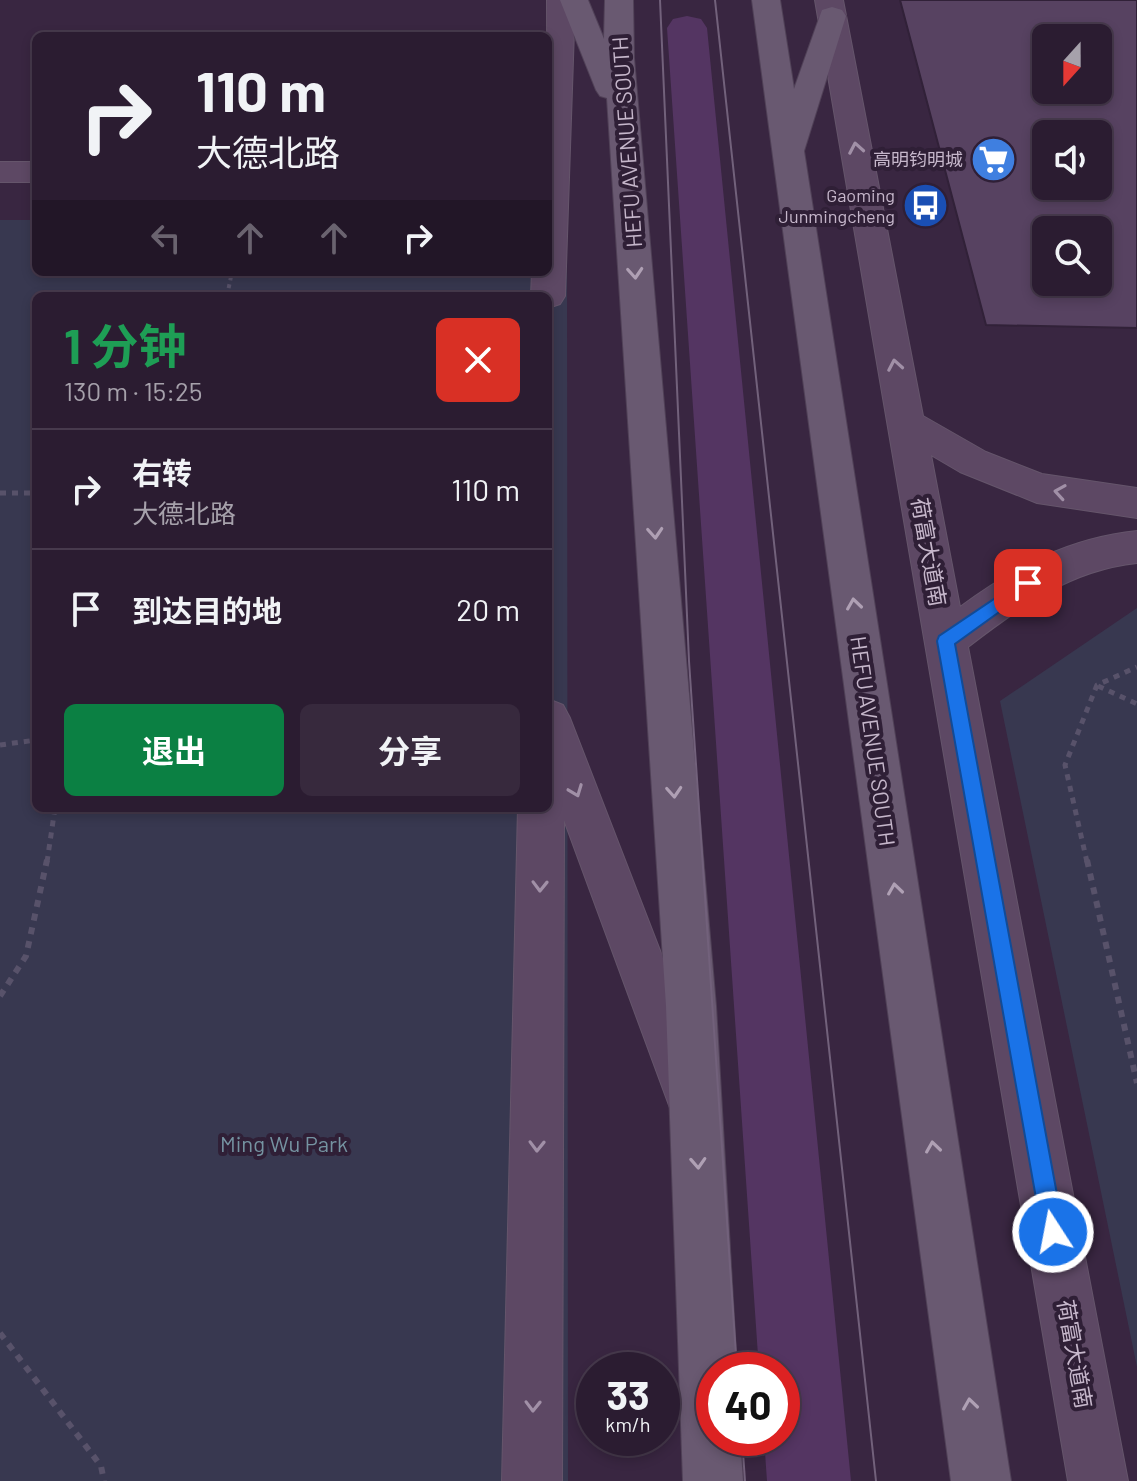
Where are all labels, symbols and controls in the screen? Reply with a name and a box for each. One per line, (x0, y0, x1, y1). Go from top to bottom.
north arrow (1032, 24, 1112, 104)
map controls (1032, 24, 1112, 296)
street label: HEFU AVENUE SOUTH (606, 36, 646, 249)
text: 110 m (196, 56, 326, 123)
icon: right (64, 64, 168, 168)
button: sound (1032, 120, 1112, 200)
text: 大德北路 (196, 130, 340, 173)
supermarket icon: 高明钧明城 (970, 136, 1018, 184)
one-way arrow (848, 141, 865, 155)
place label: 高明钧明城 (873, 148, 963, 170)
bus stop icon: Gaoming Junmingcheng (902, 182, 950, 230)
place label: Gaoming Junmingcheng (779, 184, 895, 227)
icon: left (144, 216, 188, 260)
icon: ahead (228, 216, 272, 260)
icon: ahead (312, 216, 356, 260)
icon: right (396, 216, 440, 260)
button: search (1032, 216, 1112, 296)
one-way arrow (626, 267, 643, 280)
text: 1 分钟 (64, 316, 187, 374)
button: close (436, 318, 520, 402)
one-way arrow (888, 358, 905, 372)
text: 130 m · 15:25 (64, 375, 202, 406)
text: 右转 (132, 454, 192, 490)
icon: right (64, 467, 108, 511)
text: 110 m (451, 471, 520, 507)
one-way arrow (1053, 484, 1067, 501)
street label: 荷富大道南 (908, 495, 952, 608)
text: 大德北路 (132, 497, 236, 528)
one-way arrow (646, 527, 663, 540)
pin (994, 549, 1062, 617)
icon: arrive (1006, 561, 1050, 605)
icon: arrive (64, 587, 108, 631)
text: 20 m (456, 591, 520, 627)
text: 到达目的地 (132, 592, 282, 628)
one-way arrow (846, 597, 863, 611)
street label: HEFU AVENUE SOUTH (846, 634, 902, 847)
button: 退出 (64, 704, 284, 796)
button: 分享 (300, 704, 520, 796)
one-way arrow (566, 783, 582, 797)
one-way arrow (666, 786, 683, 799)
one-way arrow (531, 880, 549, 893)
one-way arrow (887, 882, 904, 896)
park label: Ming Wu Park (220, 1130, 348, 1156)
one-way arrow (528, 1140, 545, 1153)
one-way arrow (925, 1140, 942, 1153)
one-way arrow (689, 1157, 706, 1170)
position arrow (1011, 1190, 1095, 1274)
street label: 荷富大道南 (1054, 1297, 1098, 1410)
speed limit sign: 40 (696, 1352, 800, 1456)
text: 33 (606, 1370, 650, 1418)
one-way arrow (962, 1397, 979, 1411)
one-way arrow (525, 1400, 542, 1413)
text: km/h (605, 1412, 651, 1436)

